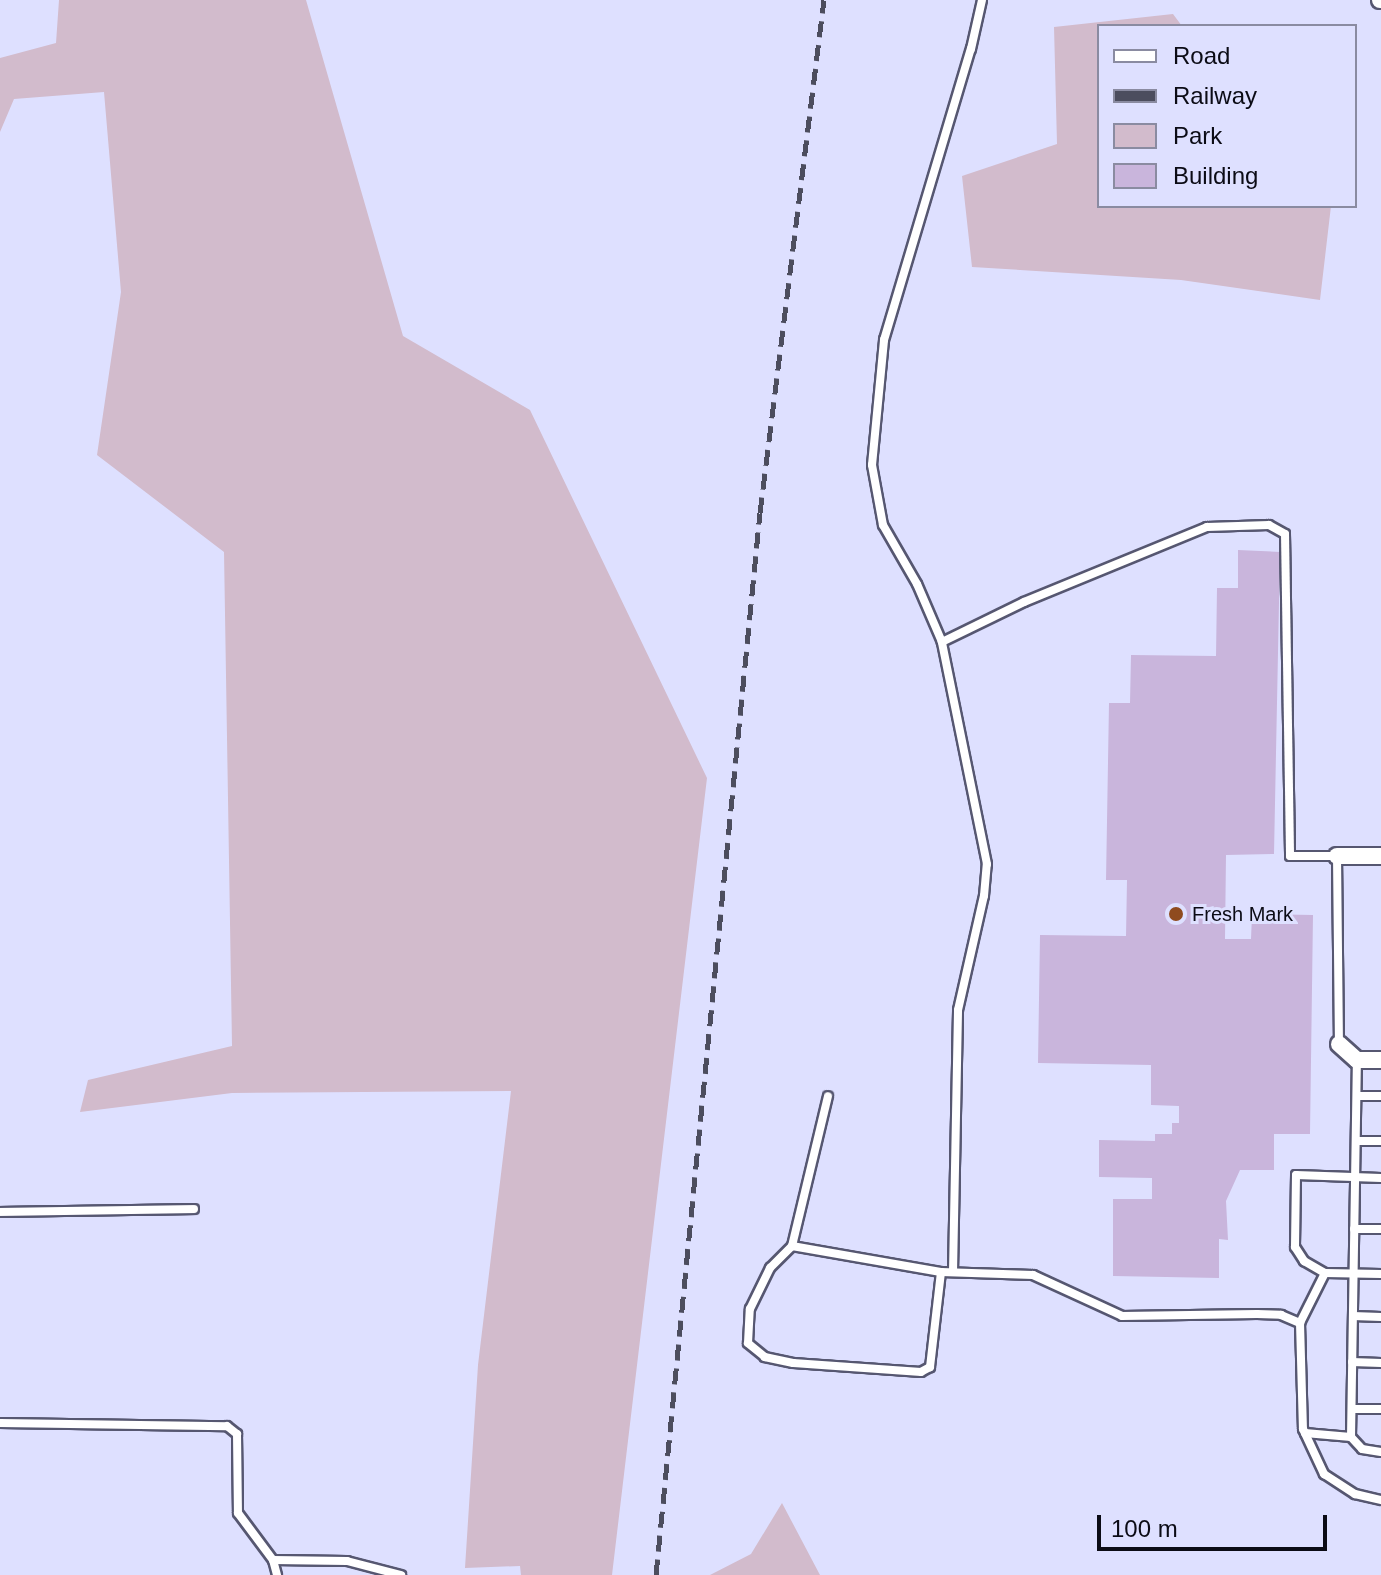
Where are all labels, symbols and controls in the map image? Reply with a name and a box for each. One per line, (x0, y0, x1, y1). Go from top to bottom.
legend (1097, 24, 1357, 208)
text: Road (1173, 42, 1230, 69)
text: Railway (1173, 82, 1257, 109)
text: Park (1173, 122, 1222, 149)
text: Building (1173, 162, 1258, 189)
place label: Fresh Mark (1192, 902, 1293, 926)
marker: Fresh Mark (1167, 905, 1185, 923)
scale bar (1101, 1499, 1331, 1549)
text: 100 m (1111, 1515, 1178, 1542)

